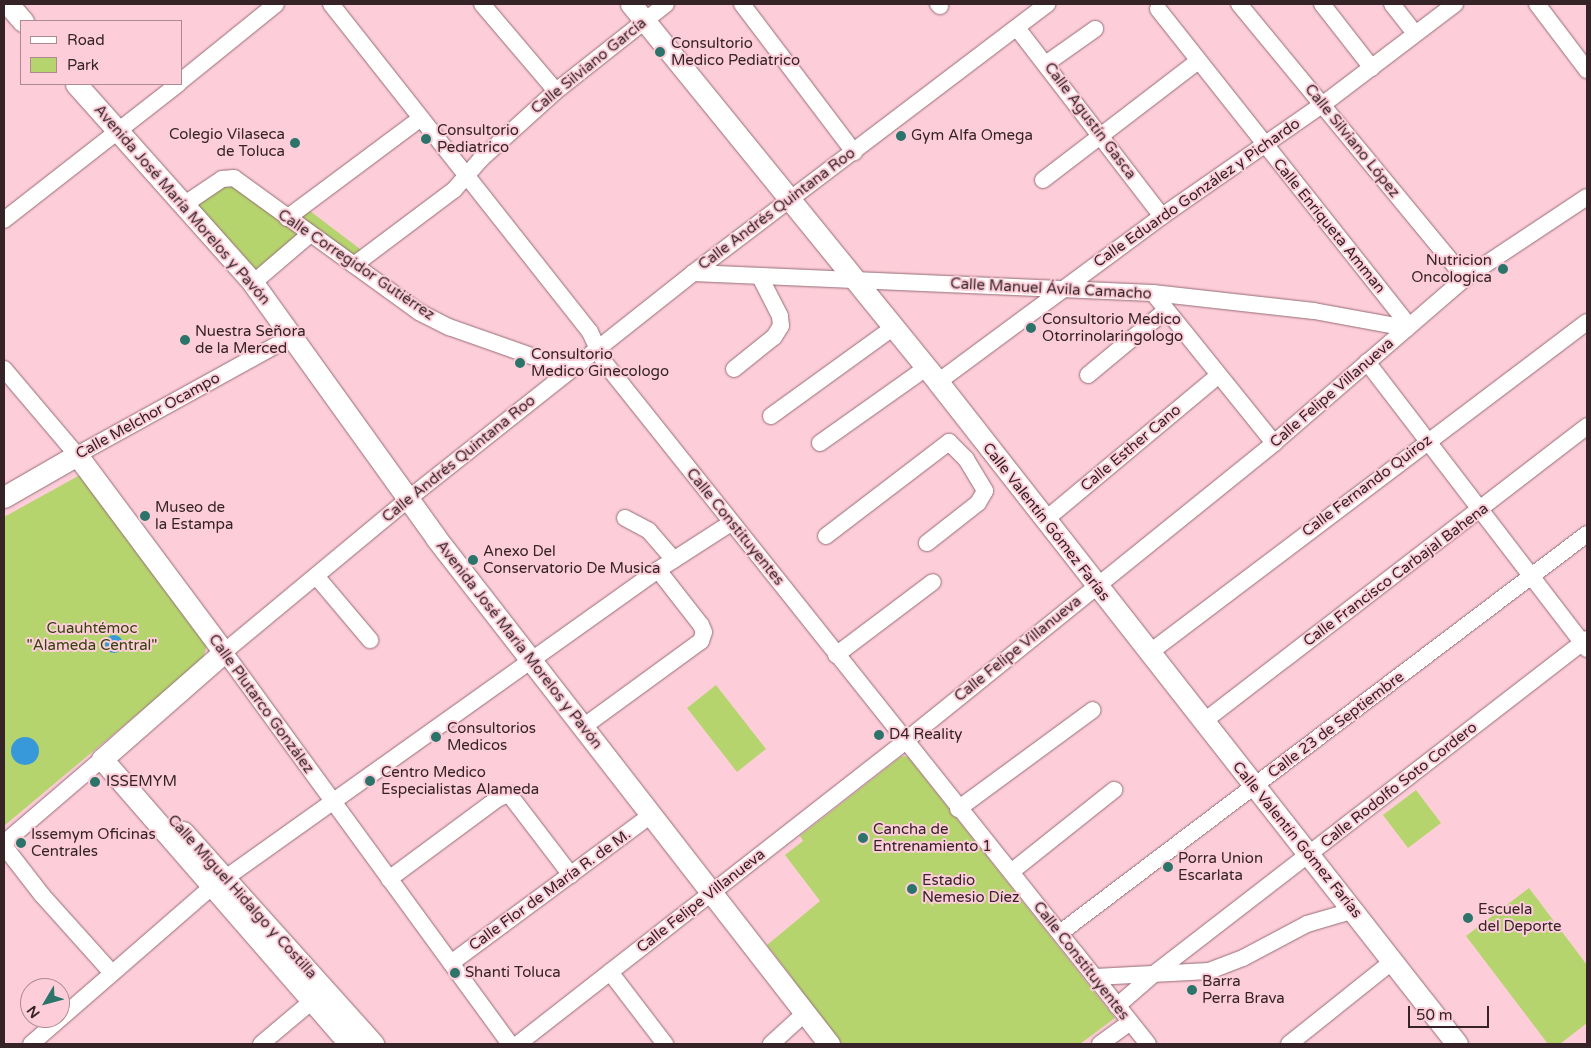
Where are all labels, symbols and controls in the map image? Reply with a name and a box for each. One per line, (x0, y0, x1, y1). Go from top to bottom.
street label: Calle Silviano García (528, 14, 650, 118)
legend (20, 20, 182, 85)
text: Road (67, 31, 105, 49)
place label: Consultorio Medico Pediatrico (671, 34, 800, 69)
marker: Consultorio Medico Pediatrico (653, 45, 667, 59)
text: Park (67, 56, 99, 74)
street label: Calle Agustín Gasca (1040, 59, 1140, 183)
street label: Calle Silviano López (1301, 81, 1403, 201)
street label: Avenida José María Morelos y Pavón (90, 101, 274, 309)
street label: Calle Eduardo González y Pichardo (1090, 115, 1304, 271)
place label: Consultorio Pediatrico (437, 121, 519, 156)
place label: Colegio Vilaseca de Toluca (169, 125, 285, 160)
place label: Gym Alfa Omega (911, 127, 1033, 145)
marker: Gym Alfa Omega (895, 130, 907, 142)
marker: Consultorio Pediatrico (419, 132, 433, 146)
marker: Colegio Vilaseca de Toluca (289, 137, 301, 149)
street label: Calle Andrés Quintana Roo (695, 144, 859, 274)
street label: Calle Enriqueta Amman (1269, 155, 1389, 297)
street label: Calle Corregidor Gutiérrez (274, 206, 438, 324)
place label: Nutricion Oncologica (1411, 251, 1492, 286)
marker: Nutricion Oncologica (1496, 262, 1510, 276)
street label: Calle Manuel Ávila Camacho (950, 275, 1152, 303)
place label: Consultorio Medico Otorrinolaringologo (1042, 310, 1183, 345)
marker: Consultorio Medico Otorrinolaringologo (1024, 321, 1038, 335)
place label: Nuestra Señora de la Merced (195, 322, 306, 357)
marker: Nuestra Señora de la Merced (179, 334, 191, 346)
street label: Calle Felipe Villanueva (1267, 334, 1397, 452)
place label: Consultorio Medico Ginecologo (531, 345, 669, 380)
marker: Consultorio Medico Ginecologo (513, 356, 527, 370)
street label: Calle Melchor Ocampo (73, 369, 223, 463)
street label: Calle Andrés Quintana Roo (379, 392, 539, 526)
street label: Calle Esther Cano (1077, 401, 1185, 495)
street label: Calle Fernando Quiroz (1299, 431, 1435, 541)
street label: Calle Valentín Gómez Farías (979, 439, 1113, 605)
street label: Calle Constituyentes (682, 465, 788, 589)
place label: Museo de la Estampa (155, 498, 234, 533)
street label: Calle Francisco Carbajal Bahena (1300, 500, 1492, 650)
marker: Museo de la Estampa (139, 510, 151, 522)
street label: Avenida José María Morelos y Pavón (432, 537, 606, 753)
place label: Anexo Del Conservatorio De Musica (483, 542, 660, 577)
marker: Anexo Del Conservatorio De Musica (467, 554, 479, 566)
street label: Calle Felipe Villanueva (951, 592, 1085, 706)
park label: Cuauhtémoc "Alameda Central" (27, 619, 157, 654)
street label: Calle Plutarco González (205, 631, 317, 777)
street label: Calle 23 de Septiembre (1264, 668, 1408, 782)
street label: Calle Rodolfo Soto Cordero (1317, 718, 1481, 852)
place label: Consultorios Medicos (447, 719, 536, 754)
place label: D4 Reality (889, 726, 962, 744)
marker: D4 Reality (873, 729, 885, 741)
marker: Consultorios Medicos (429, 730, 443, 744)
street label: Calle Valentín Gómez Farías (1228, 758, 1366, 922)
place label: Centro Medico Especialistas Alameda (381, 763, 539, 798)
place label: ISSEMYM (106, 773, 177, 791)
marker: Centro Medico Especialistas Alameda (363, 774, 377, 788)
marker: ISSEMYM (88, 775, 102, 789)
street label: Calle Miguel Hidalgo y Costilla (164, 811, 320, 983)
place label: Cancha de Entrenamiento 1 (873, 820, 992, 855)
place label: Issemym Oficinas Centrales (31, 825, 156, 860)
street label: Calle Flor de María R. de M. (466, 825, 634, 955)
marker: Cancha de Entrenamiento 1 (857, 832, 869, 844)
marker: Issemym Oficinas Centrales (15, 837, 27, 849)
street label: Calle Felipe Villanueva (633, 845, 769, 957)
place label: Porra Union Escarlata (1178, 849, 1263, 884)
marker: Porra Union Escarlata (1162, 861, 1174, 873)
place label: Estadio Nemesio Díez (922, 871, 1019, 906)
marker: Estadio Nemesio Díez (906, 883, 918, 895)
street label: Calle Constituyentes (1029, 898, 1133, 1024)
place label: Escuela del Deporte (1478, 900, 1562, 935)
marker: Escuela del Deporte (1462, 912, 1474, 924)
place label: Shanti Toluca (465, 964, 561, 982)
marker: Shanti Toluca (449, 967, 461, 979)
place label: Barra Perra Brava (1202, 972, 1285, 1007)
north arrow (20, 978, 70, 1028)
marker: Barra Perra Brava (1186, 984, 1198, 996)
scale bar (1411, 996, 1492, 1028)
text: N (23, 1002, 44, 1021)
text: 50 m (1416, 1006, 1453, 1024)

